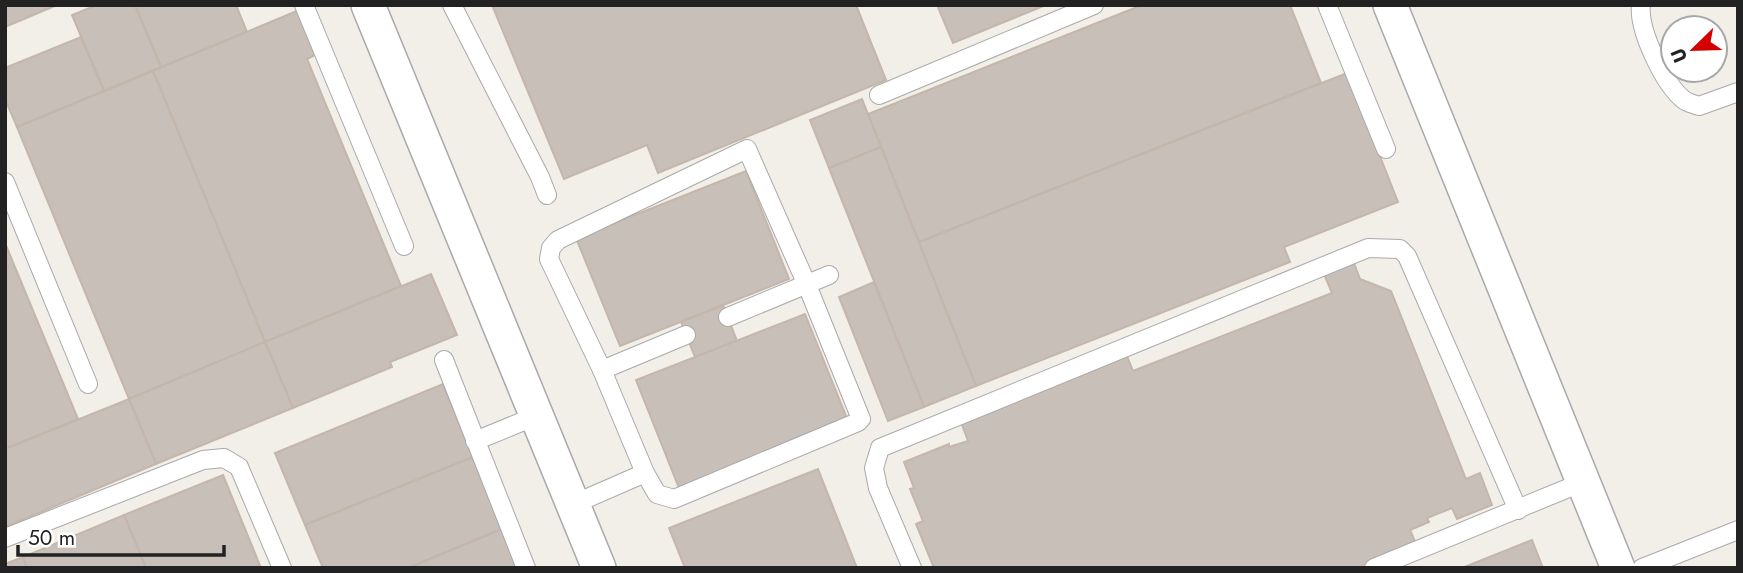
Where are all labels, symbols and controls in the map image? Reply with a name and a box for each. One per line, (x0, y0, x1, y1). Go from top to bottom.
north arrow (1659, 14, 1729, 84)
text: U (1664, 44, 1694, 67)
scale bar (18, 514, 224, 558)
text: 50 m (28, 523, 75, 553)

